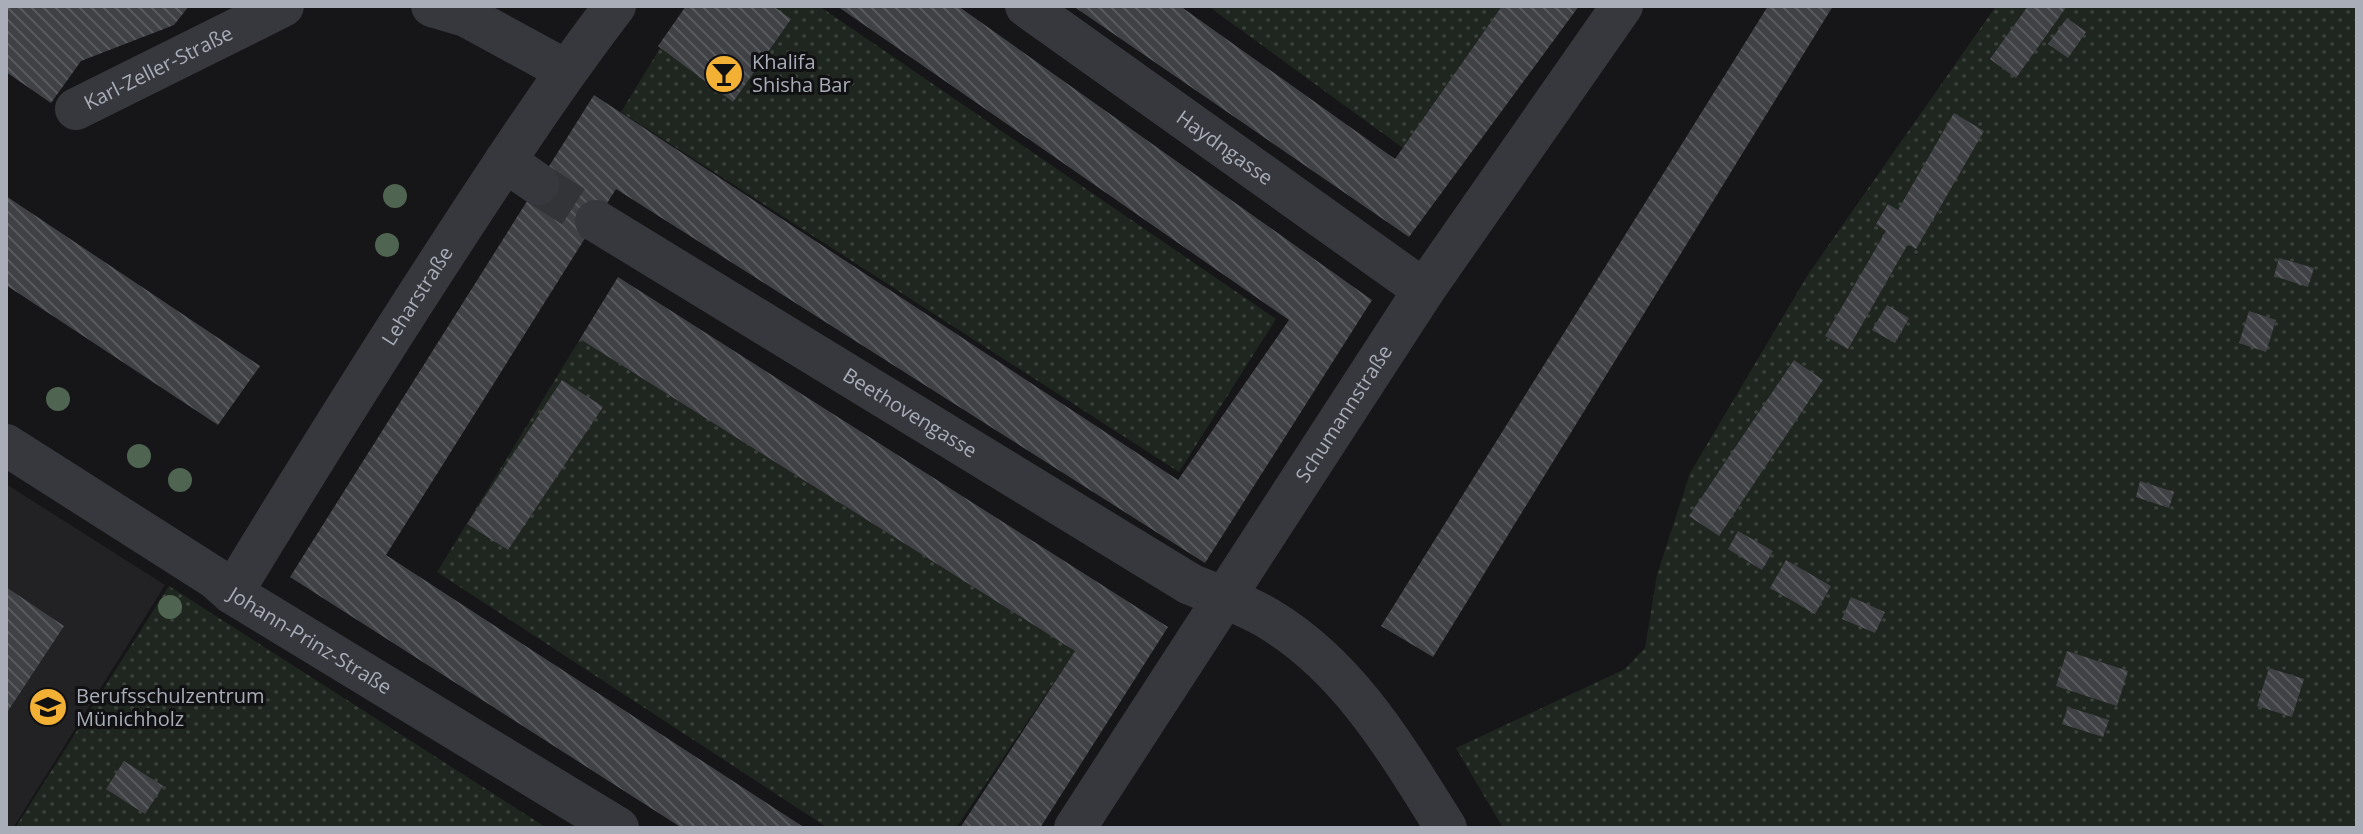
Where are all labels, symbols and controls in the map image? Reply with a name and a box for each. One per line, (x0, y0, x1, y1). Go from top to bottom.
street label: Karl-Zeller-Straße (79, 19, 237, 116)
place label: Khalifa Shisha Bar (752, 48, 851, 98)
bar icon: Khalifa Shisha Bar (703, 53, 745, 95)
street label: Haydngasse (1171, 104, 1279, 191)
street label: Leharstraße (375, 241, 459, 351)
street label: Schumannstraße (1289, 339, 1398, 487)
street label: Beethovengasse (838, 361, 982, 464)
street label: Johann-Prinz-Straße (222, 579, 397, 700)
place label: Berufsschulzentrum Münichholz (76, 682, 265, 732)
school or university icon: Berufsschulzentrum Münichholz (27, 686, 69, 728)

